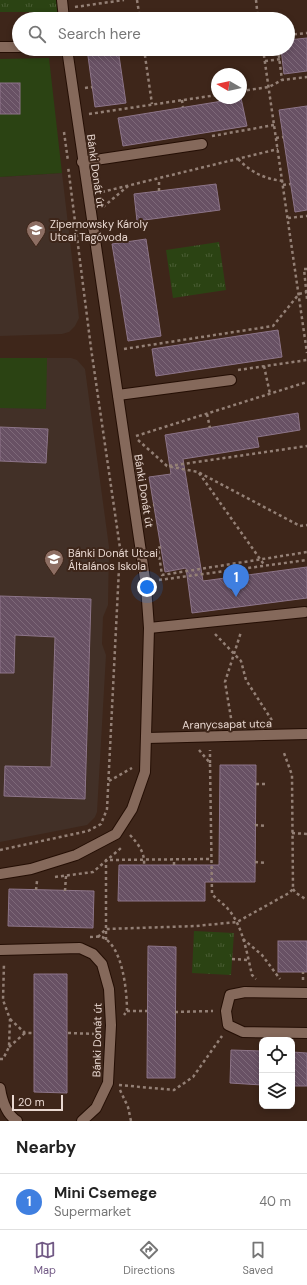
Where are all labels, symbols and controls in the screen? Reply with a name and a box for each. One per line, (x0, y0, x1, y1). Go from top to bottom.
search box (12, 12, 295, 56)
icon: search (26, 23, 48, 45)
text: Search here (58, 24, 141, 44)
north arrow (211, 68, 247, 104)
street label: Bánki Donát út (84, 133, 108, 209)
place label: Zipernowsky Károly Utcai Tagóvoda (50, 217, 148, 244)
school or university icon: Zipernowsky Károly Utcai Tagóvoda (25, 219, 47, 247)
street label: Bánki Donát út (131, 453, 157, 529)
place label: Bánki Donát Utcai Általános Iskola (68, 546, 158, 573)
school or university icon: Bánki Donát Utcai Általános Iskola (43, 548, 65, 576)
pin: 1 (223, 564, 249, 597)
your location (137, 577, 157, 597)
street label: Aranycsapat utca (182, 716, 272, 732)
street label: Bánki Donát út (89, 1003, 105, 1077)
map controls (259, 1037, 295, 1109)
button: locate (259, 1037, 295, 1073)
button: layers (259, 1073, 295, 1109)
scale bar (12, 1093, 63, 1112)
text: 20 m (18, 1095, 44, 1109)
text: Nearby (16, 1136, 76, 1158)
text: Mini Csemege (54, 1183, 157, 1203)
text: 1 (27, 1193, 31, 1210)
text: 40 m (259, 1193, 291, 1210)
text: Supermarket (54, 1203, 131, 1220)
tab: Map (34, 1239, 56, 1277)
tab: Directions (123, 1239, 175, 1277)
tab: Saved (242, 1239, 273, 1277)

